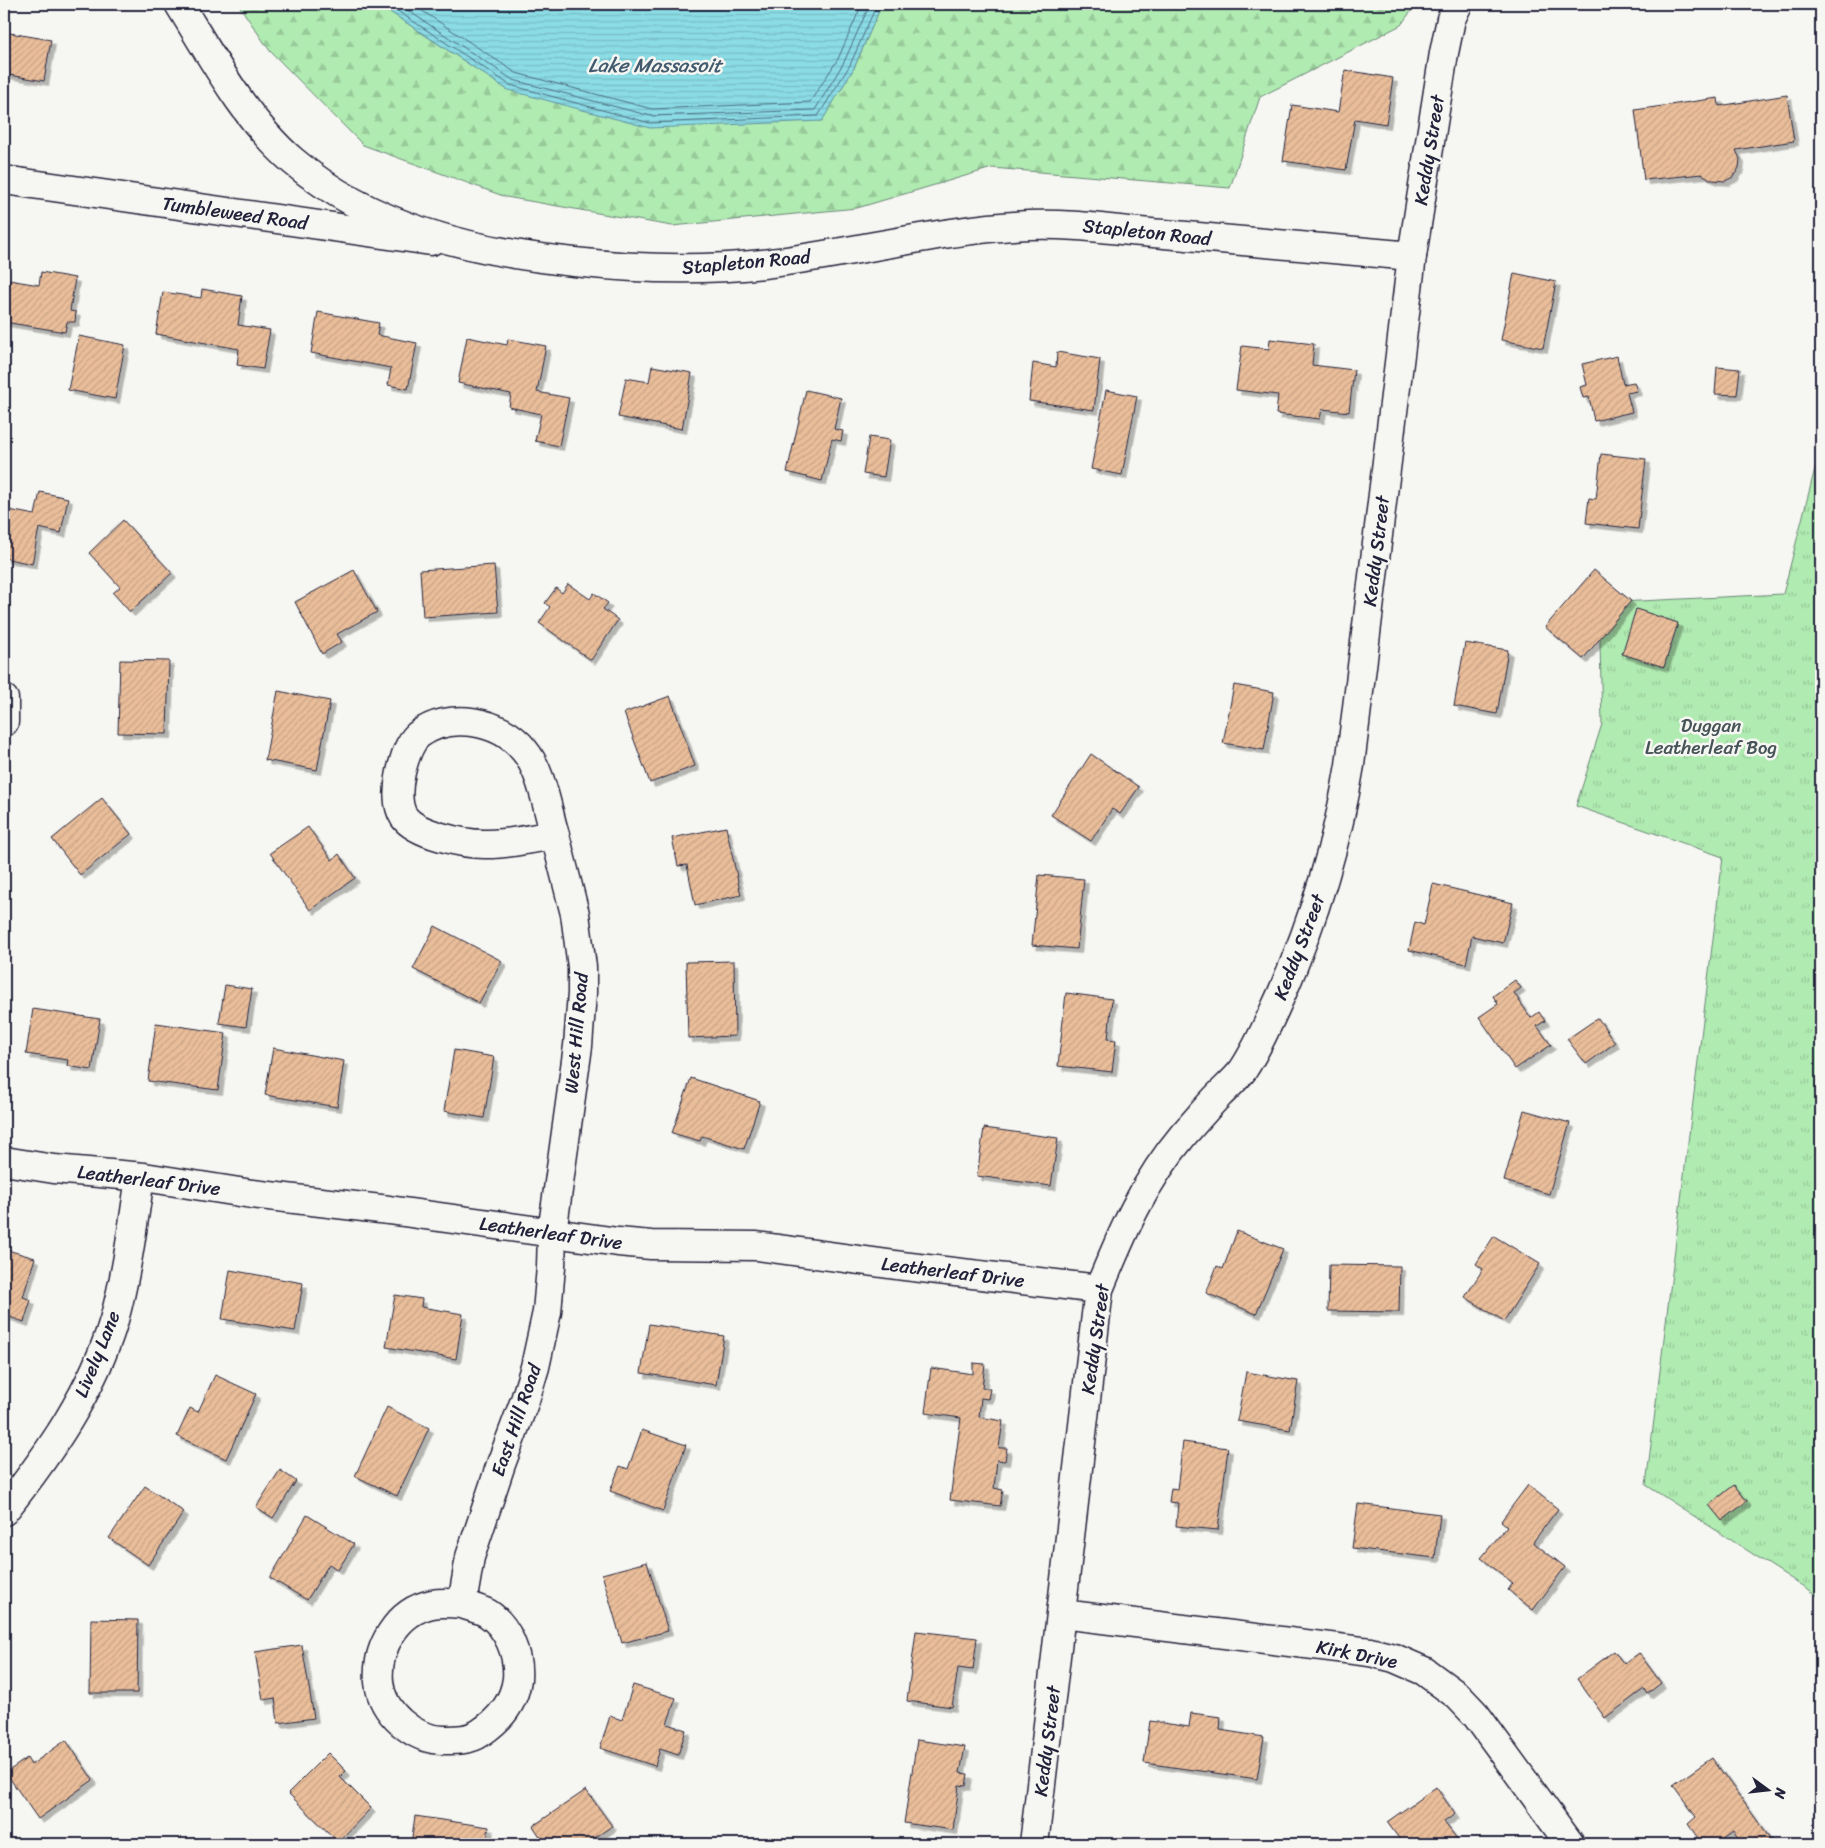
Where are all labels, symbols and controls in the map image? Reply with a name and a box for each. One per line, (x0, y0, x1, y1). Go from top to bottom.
water label: Lake Massasoit (588, 48, 724, 83)
street label: Keddy Street (1404, 91, 1454, 208)
street label: Tumbleweed Road (160, 186, 312, 240)
street label: Stapleton Road (1081, 209, 1215, 255)
street label: Stapleton Road (680, 240, 813, 284)
street label: Keddy Street (1353, 492, 1399, 608)
park label: Duggan Leatherleaf Bog (1645, 709, 1777, 764)
street label: Keddy Street (1264, 888, 1335, 1005)
street label: West Hill Road (554, 970, 598, 1095)
street label: Leatherleaf Drive (75, 1155, 223, 1205)
street label: Leatherleaf Drive (477, 1207, 625, 1259)
street label: Leatherleaf Drive (879, 1247, 1027, 1297)
street label: Keddy Street (1071, 1280, 1119, 1396)
street label: Lively Lane (65, 1305, 129, 1402)
street label: East Hill Road (481, 1358, 551, 1481)
street label: Kirk Drive (1314, 1630, 1400, 1678)
street label: Keddy Street (1024, 1682, 1070, 1798)
north arrow (1742, 1766, 1792, 1816)
text: N (1767, 1784, 1794, 1801)

